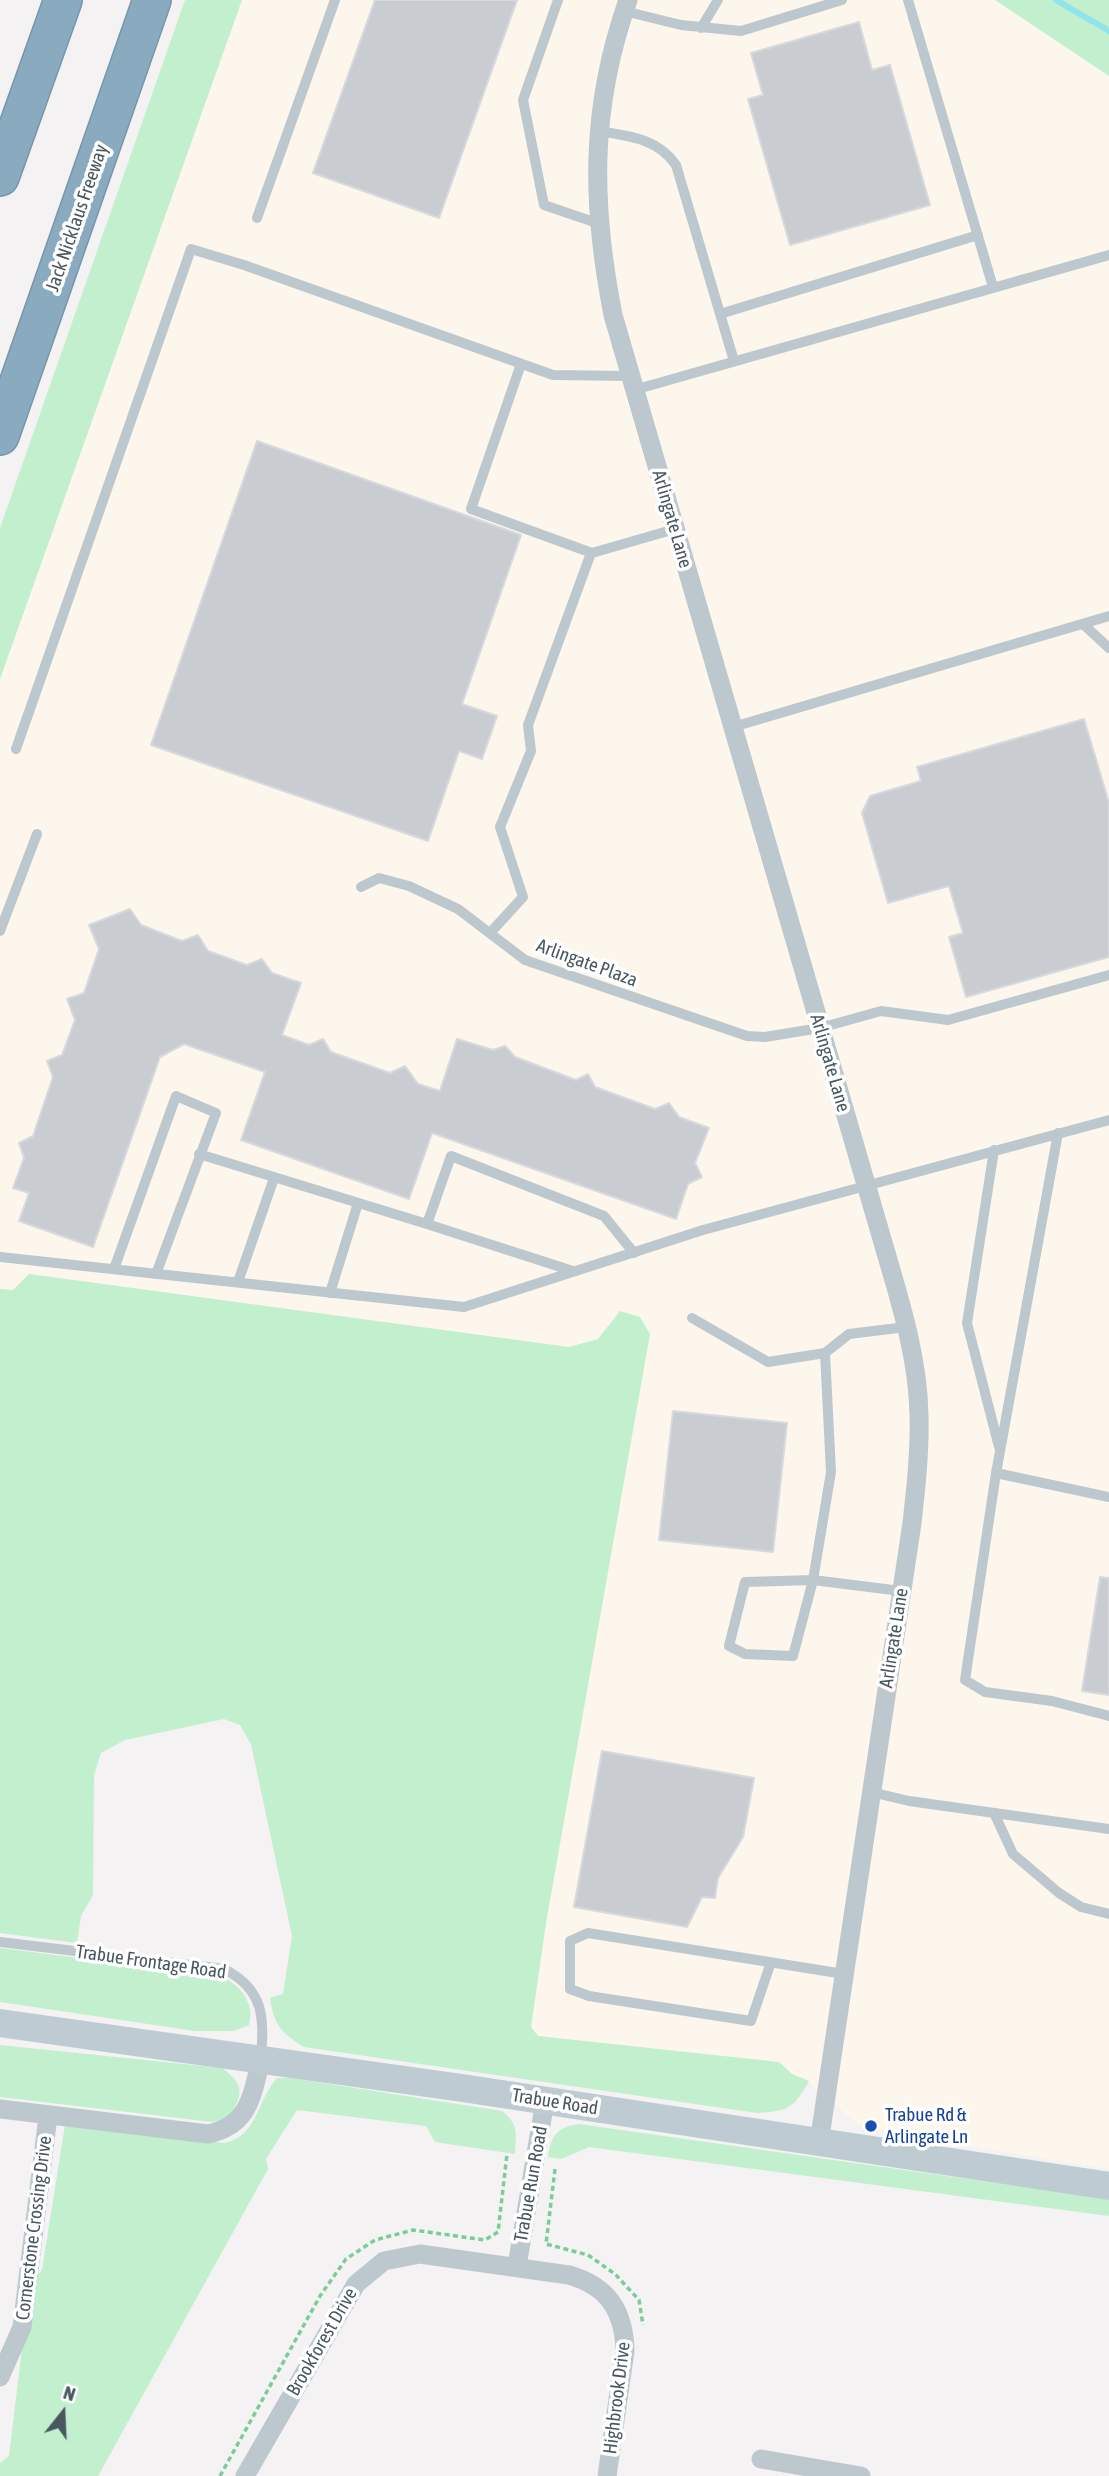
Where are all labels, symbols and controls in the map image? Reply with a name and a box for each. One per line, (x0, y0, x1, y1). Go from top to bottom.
street label: Jack Nicklaus Freeway (41, 142, 113, 294)
street label: Arlingate Lane (647, 467, 697, 571)
street label: Arlingate Plaza (534, 934, 640, 992)
street label: Arlingate Lane (805, 1011, 855, 1115)
street label: Arlingate Lane (875, 1586, 913, 1690)
street label: Trabue Frontage Road (75, 1940, 227, 1984)
street label: Trabue Road (510, 2084, 600, 2120)
place label: Trabue Rd & Arlingate Ln (885, 2104, 968, 2148)
marker: Trabue Rd & Arlingate Ln (863, 2118, 879, 2134)
street label: Trabue Run Road (510, 2124, 552, 2244)
street label: Cornerstone Crossing Drive (11, 2134, 57, 2322)
street label: Brookforest Drive (282, 2284, 362, 2400)
street label: Highbrook Drive (599, 2340, 635, 2456)
north arrow (28, 2378, 98, 2448)
text: N (61, 2381, 78, 2405)

